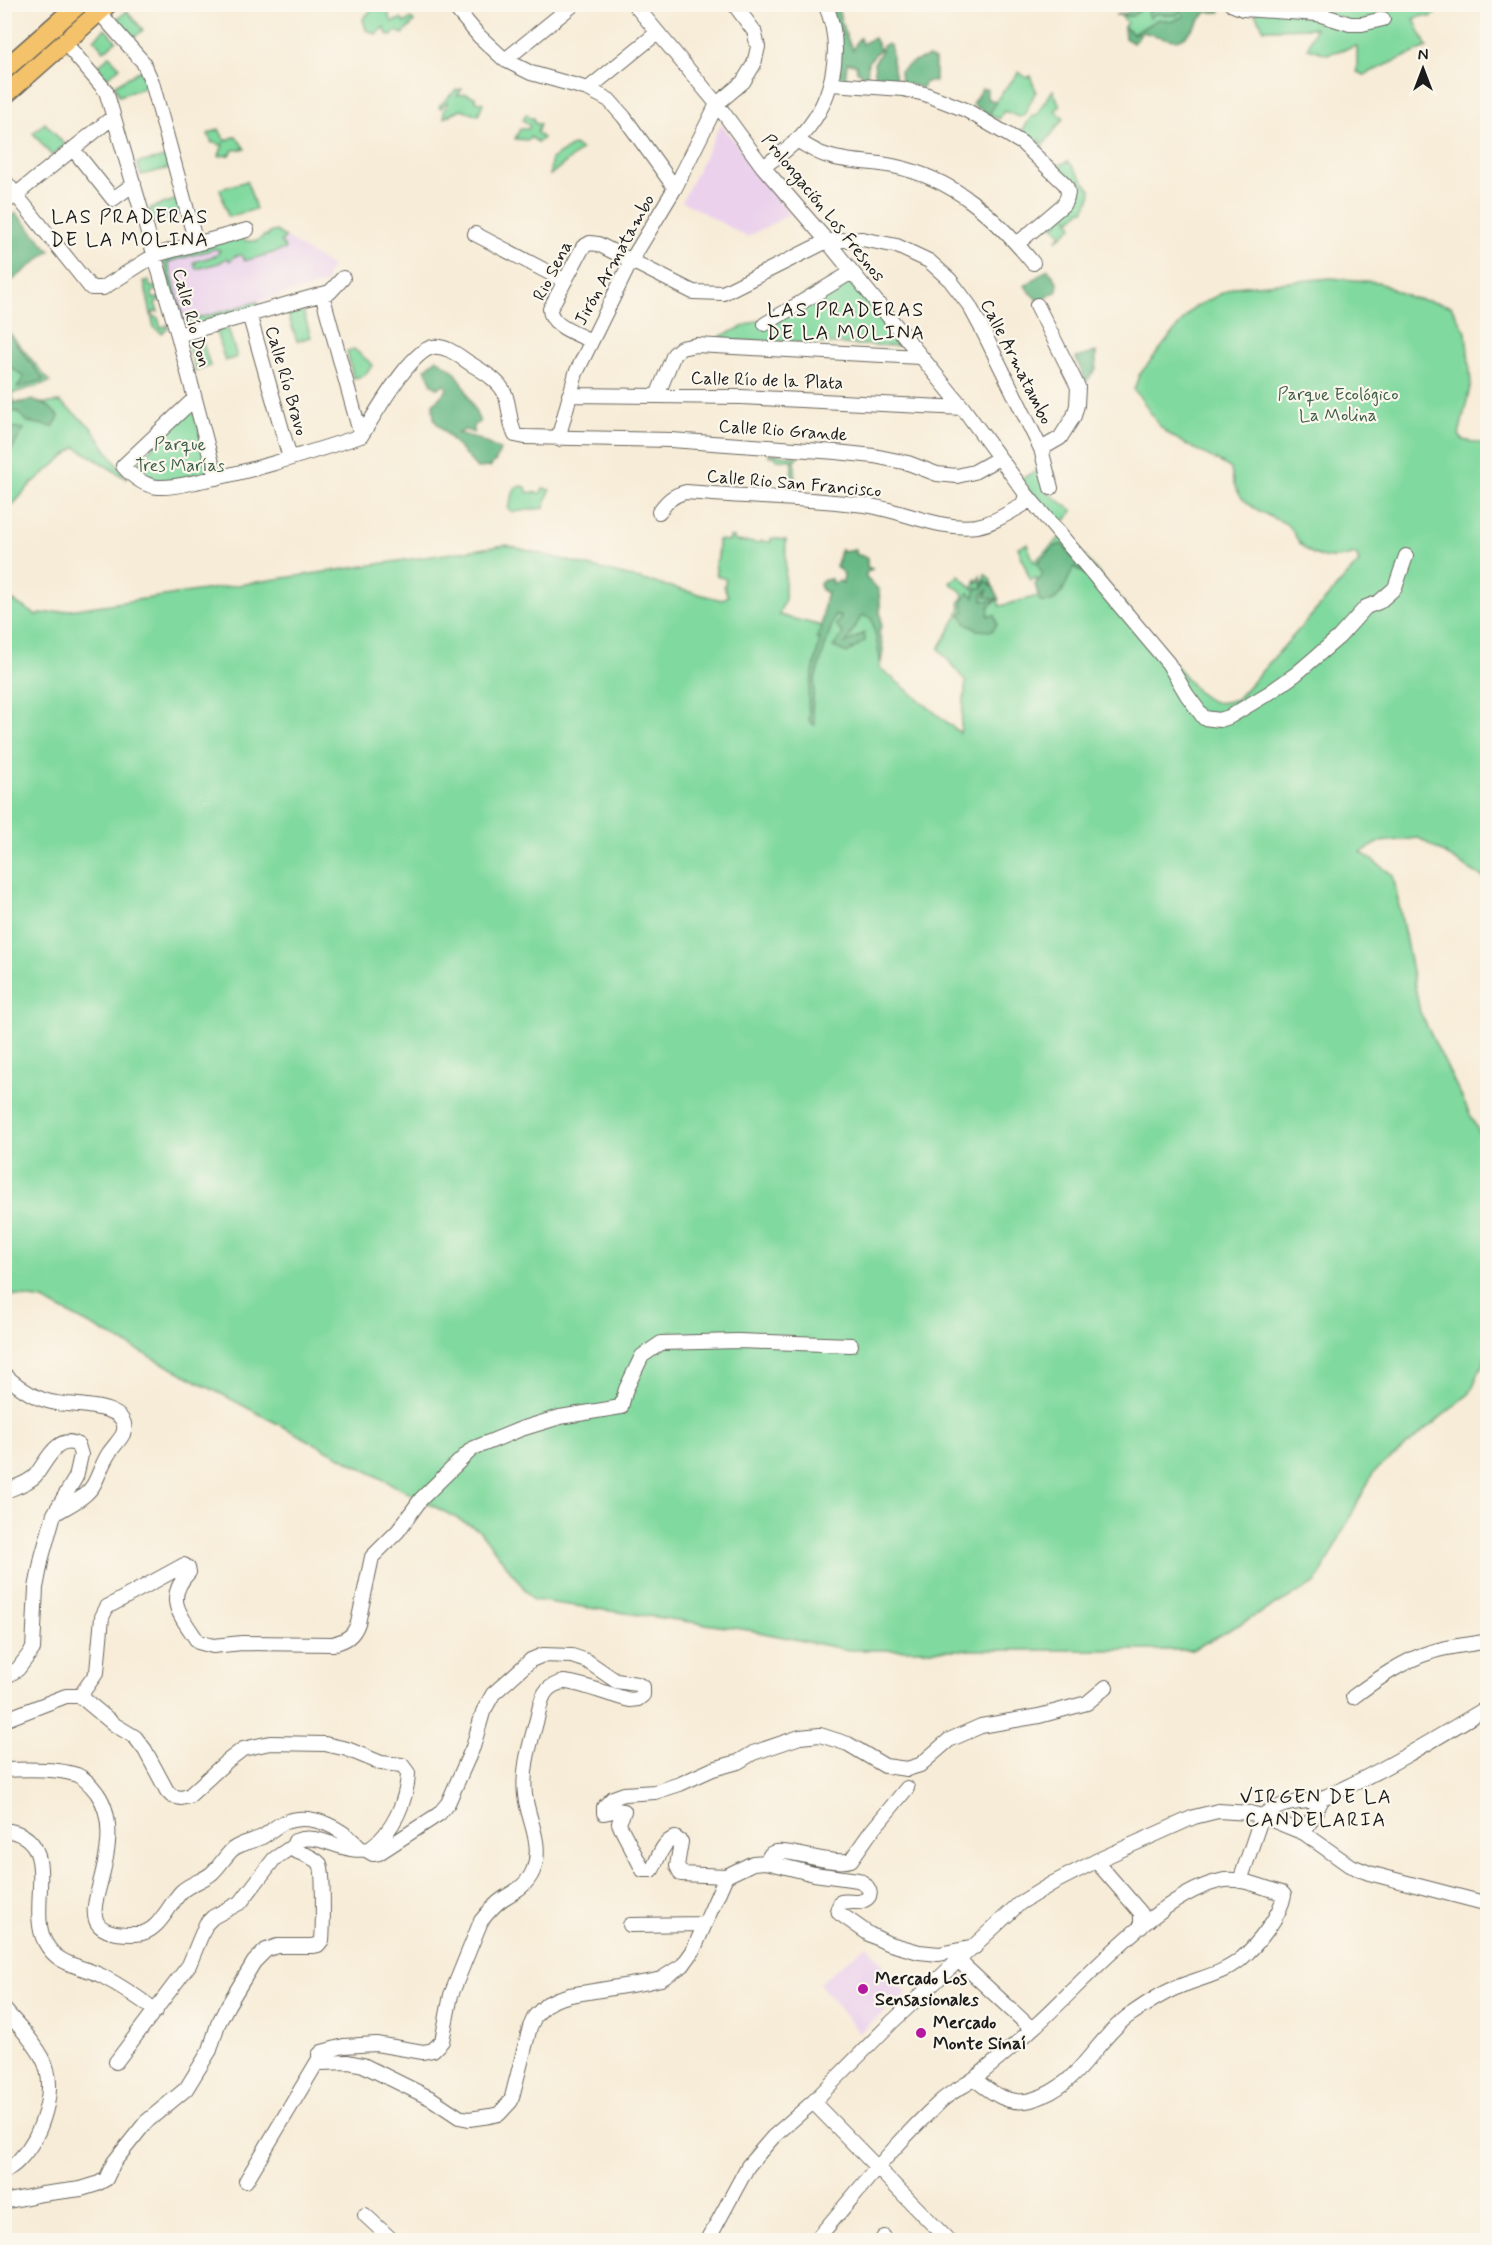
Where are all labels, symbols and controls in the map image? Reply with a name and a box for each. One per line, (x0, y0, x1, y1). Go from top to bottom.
north arrow (1393, 39, 1453, 99)
text: N (1418, 45, 1428, 66)
street label: Prolongación Los Fresnos (755, 129, 890, 288)
street label: Jirón Armatambo (569, 190, 661, 330)
district label: LAS PRADERAS DE LA MOLINA (50, 204, 210, 254)
street label: Rio Sena (528, 237, 578, 305)
street label: Calle Río Don (166, 266, 216, 370)
street label: Calle Armatambo (974, 295, 1058, 429)
district label: LAS PRADERAS DE LA MOLINA (766, 297, 926, 347)
street label: Calle Río Bravo (259, 323, 313, 439)
street label: Calle Río de la Plata (690, 366, 844, 396)
park label: Parque Ecológico La Molina (1278, 383, 1398, 428)
street label: Calle Rio Grande (718, 415, 848, 447)
park label: Parque Tres Marías (135, 433, 225, 478)
street label: Calle Rio San Francisco (706, 464, 882, 504)
district label: VIRGEN DE LA CANDELARIA (1240, 1784, 1392, 1834)
place label: Mercado Los Sensasionales (875, 1967, 979, 2012)
marker: Mercado Los Sensasionales (856, 1982, 870, 1996)
place label: Mercado Monte Sinaí (933, 2011, 1026, 2056)
marker: Mercado Monte Sinaí (914, 2026, 928, 2040)

